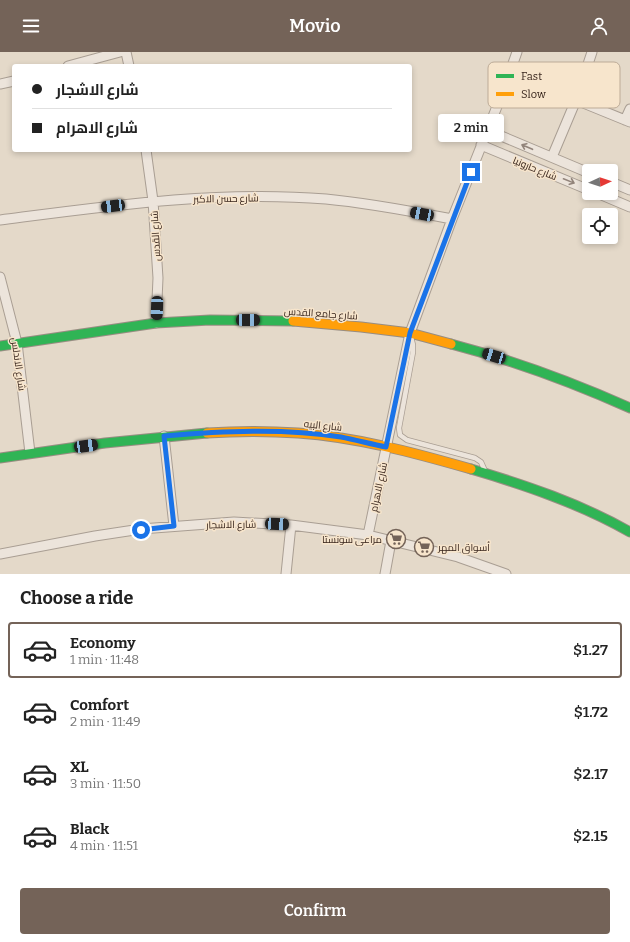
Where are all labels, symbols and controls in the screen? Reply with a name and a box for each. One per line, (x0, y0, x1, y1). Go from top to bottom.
icon: menu (20, 15, 42, 37)
text: Movio (289, 15, 341, 37)
icon: person (588, 15, 610, 37)
legend (488, 62, 620, 108)
text: Fast (521, 70, 542, 83)
text: شارع الاشجار (56, 81, 139, 99)
text: Slow (521, 88, 546, 101)
callout: 2 min (438, 114, 504, 142)
text: شارع الاهرام (56, 119, 138, 137)
text: 2 min (454, 120, 488, 135)
one-way arrow (522, 143, 534, 150)
street label: شارع حارونيا (511, 155, 558, 183)
route end (462, 163, 480, 181)
north arrow (582, 164, 618, 200)
map controls (582, 164, 618, 244)
one-way arrow (562, 178, 574, 186)
street label: شارع حسن الاكبر (192, 192, 259, 206)
car (100, 199, 126, 213)
car (409, 206, 435, 222)
button: locate (582, 208, 618, 244)
street label: شارع القدس (149, 210, 163, 262)
car (151, 296, 163, 320)
street label: شارع جامع القدس (284, 305, 358, 323)
car (236, 314, 260, 326)
street label: شارع الاندلس (8, 337, 28, 392)
car (481, 347, 507, 365)
street label: شارع البيه (303, 418, 343, 434)
car (73, 438, 99, 454)
street label: شارع الاهرام (368, 461, 391, 513)
car (265, 517, 289, 531)
street label: شارع الاشجار (205, 519, 256, 531)
route start (132, 521, 150, 539)
supermarket icon: مراعى سونستا (385, 528, 407, 550)
place label: مراعى سونستا (322, 534, 382, 546)
supermarket icon: أسواق المهر (413, 536, 435, 558)
place label: أسواق المهر (437, 541, 490, 554)
text: Choose a ride (20, 587, 133, 609)
icon: car (22, 632, 58, 668)
text: Economy (70, 634, 136, 652)
text: $1.27 (573, 641, 608, 659)
text: 1 min · 11:48 (70, 652, 139, 667)
icon: car (22, 694, 58, 730)
text: Comfort (70, 696, 129, 714)
text: $1.72 (574, 703, 608, 721)
text: 2 min · 11:49 (70, 714, 141, 729)
icon: car (22, 756, 58, 792)
text: XL (70, 758, 89, 776)
text: $2.17 (573, 765, 608, 783)
text: 3 min · 11:50 (70, 776, 141, 791)
icon: car (22, 818, 58, 854)
text: Black (70, 820, 109, 838)
text: $2.15 (573, 827, 608, 845)
text: 4 min · 11:51 (70, 838, 138, 853)
button: Confirm (20, 888, 610, 934)

